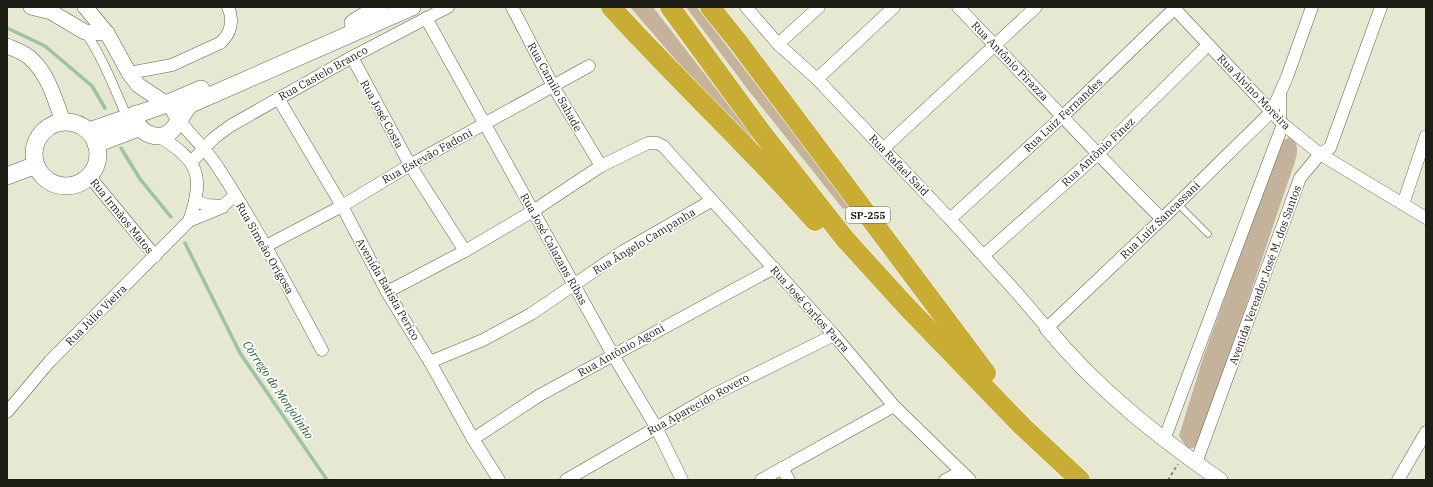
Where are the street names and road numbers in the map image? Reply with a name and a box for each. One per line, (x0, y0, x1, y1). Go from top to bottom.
street label: Rua Antônio Pirazza (968, 18, 1052, 104)
street label: Rua Camilo Sahade (525, 40, 585, 134)
street label: Rua Castelo Branco (276, 43, 370, 103)
street label: Rua Alvino Moreira (1214, 51, 1294, 133)
street label: Rua Luiz Fernandes (1021, 75, 1105, 155)
street label: Rua José Costa (357, 77, 407, 151)
street label: Rua Antônio Finez (1058, 114, 1138, 190)
street label: Rua Estevão Fadoni (379, 125, 475, 187)
street label: Rua Rafael Said (866, 131, 932, 199)
street label: Rua Irmãos Matos (87, 175, 157, 257)
street label: Rua Luiz Sancassani (1117, 178, 1203, 262)
street label: Avenida Vereador José M. dos Santos (1226, 183, 1304, 367)
street label: Rua José Calazans Ribas (517, 191, 591, 307)
street label: Rua Simeão Origosa (233, 200, 297, 296)
street label: Rua Ângelo Campanha (590, 205, 698, 277)
road number: SP-255 (846, 207, 890, 223)
street label: Avenida Batista Perico (353, 235, 423, 343)
street label: Rua José Carlos Parra (768, 263, 852, 355)
street label: Rua Júlio Vieira (62, 281, 130, 349)
street label: Rua Antônio Agoni (575, 320, 667, 380)
street label: Rua Aparecido Rovero (645, 370, 751, 438)

